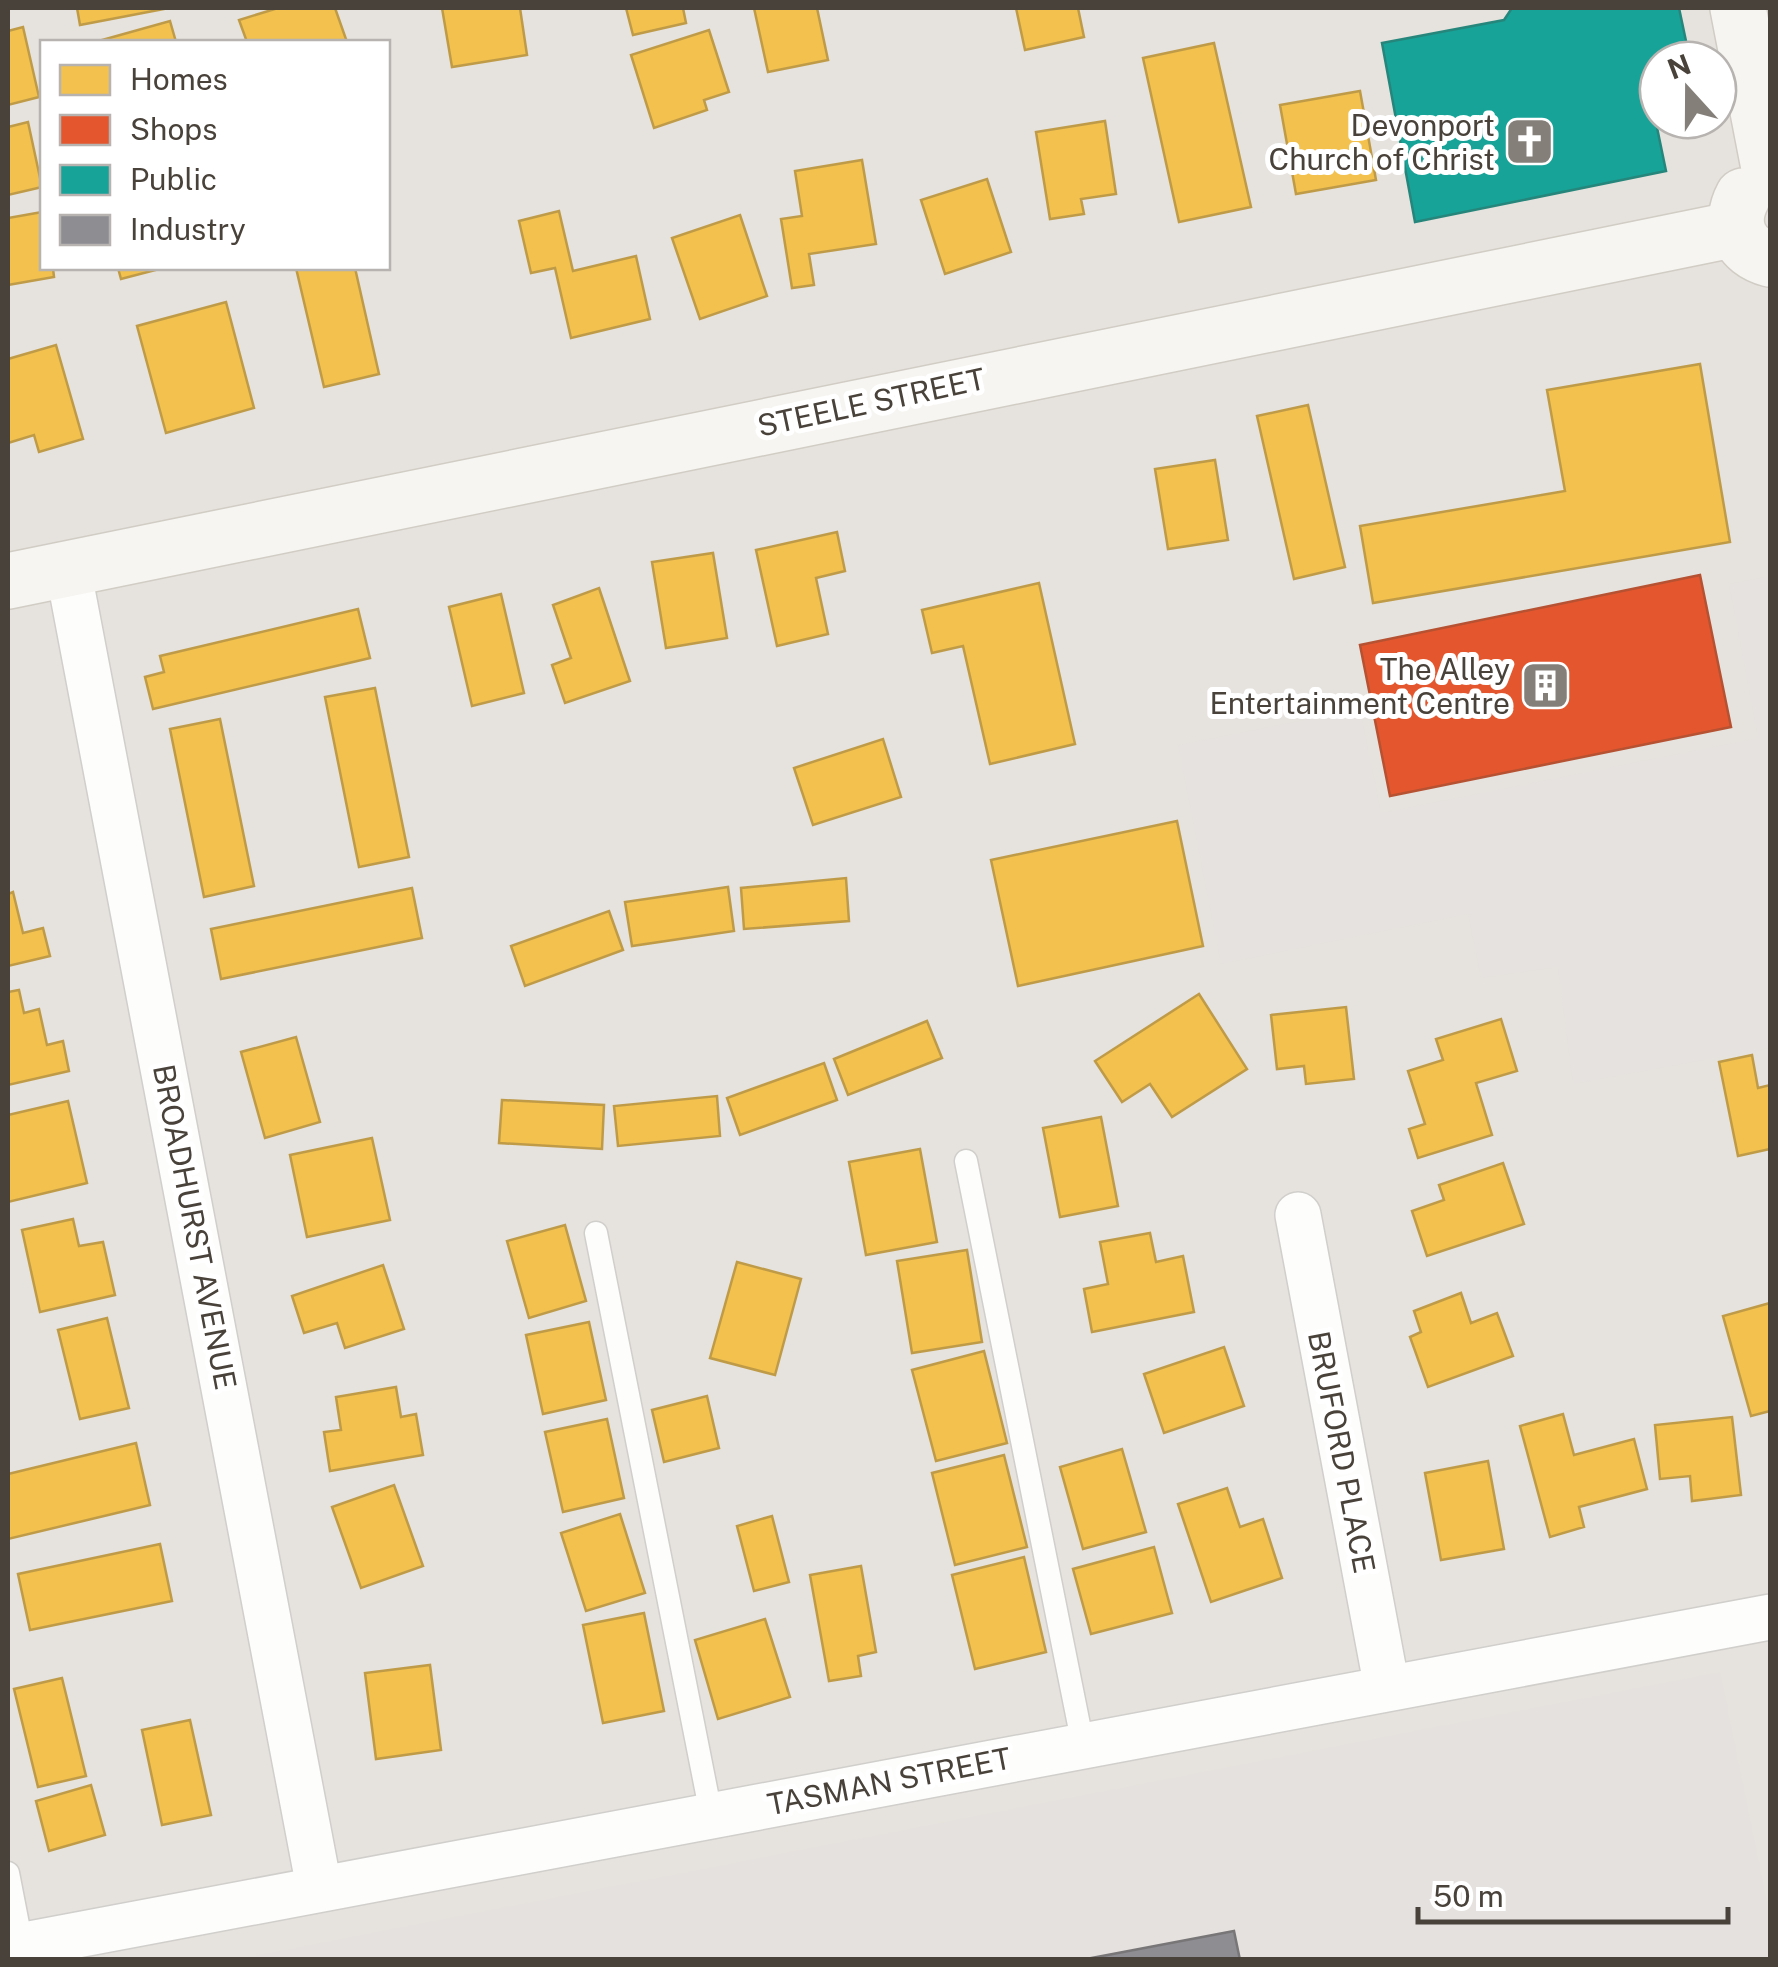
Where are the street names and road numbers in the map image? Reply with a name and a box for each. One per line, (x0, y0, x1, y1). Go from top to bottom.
street label: STEELE STREET (754, 360, 988, 444)
street label: BROADHURST AVENUE (146, 1061, 244, 1393)
street label: BRUFORD PLACE (1301, 1328, 1383, 1576)
street label: TASMAN STREET (764, 1740, 1014, 1822)

